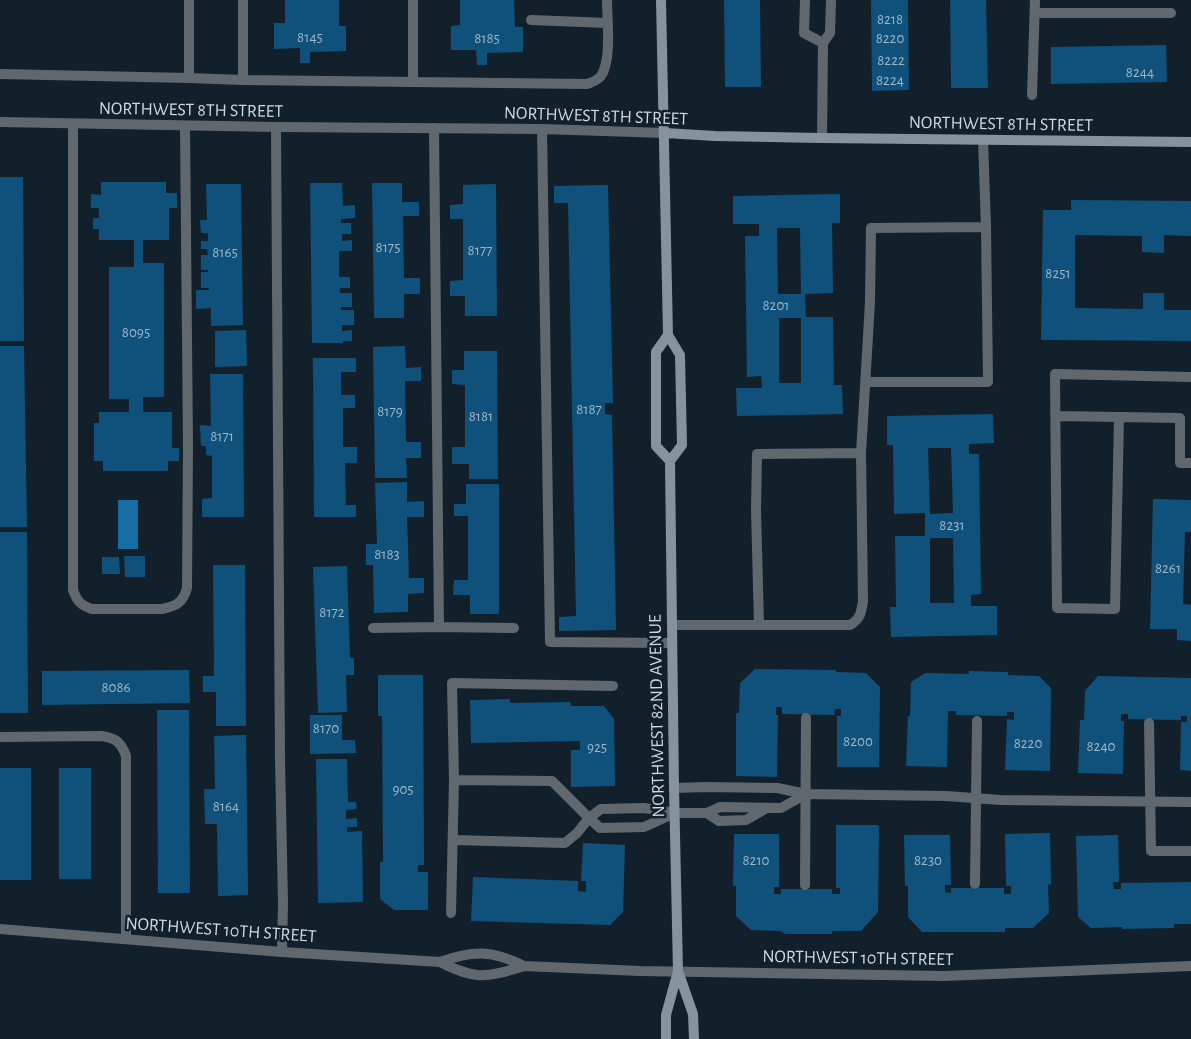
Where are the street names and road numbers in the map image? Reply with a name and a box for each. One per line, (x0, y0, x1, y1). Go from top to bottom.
street label: NORTHWEST 8TH STREET (99, 98, 283, 122)
street label: NORTHWEST 8TH STREET (504, 102, 688, 130)
street label: NORTHWEST 8TH STREET (909, 112, 1093, 136)
street label: NORTHWEST 82ND AVENUE (644, 614, 670, 818)
street label: NORTHWEST 10TH STREET (125, 913, 317, 947)
street label: NORTHWEST 10TH STREET (762, 946, 954, 970)

